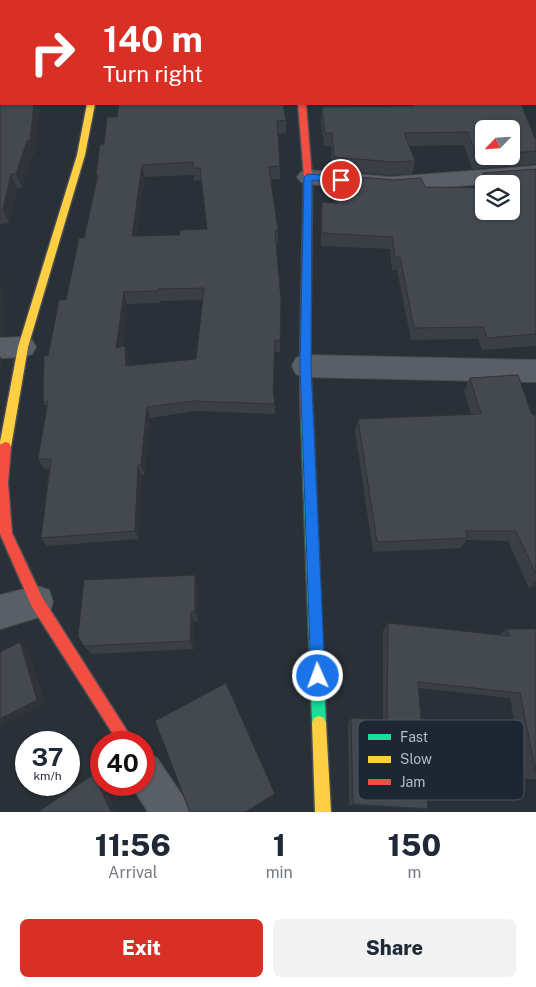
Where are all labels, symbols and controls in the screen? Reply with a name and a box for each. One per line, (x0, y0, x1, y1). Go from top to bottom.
text: 140 m (103, 19, 203, 60)
icon: right (20, 20, 85, 85)
text: Turn right (103, 61, 203, 87)
north arrow (475, 120, 520, 165)
map controls (475, 120, 520, 220)
pin (320, 159, 362, 201)
icon: arrive (327, 166, 355, 194)
button: layers (475, 175, 520, 220)
position arrow (291, 649, 343, 701)
legend (358, 720, 524, 800)
text: Fast (400, 729, 428, 745)
speed limit sign: 40 (90, 731, 155, 796)
text: 37 (32, 742, 63, 772)
text: Slow (400, 751, 432, 767)
text: km/h (33, 769, 62, 783)
text: Jam (400, 774, 425, 790)
text: 11:56 (95, 827, 171, 863)
text: 1 (273, 827, 286, 863)
text: 150 (388, 827, 441, 863)
text: Arrival (108, 863, 158, 882)
text: min (266, 863, 293, 882)
text: m (407, 863, 421, 882)
button: Exit (20, 919, 263, 977)
button: Share (273, 919, 516, 977)

